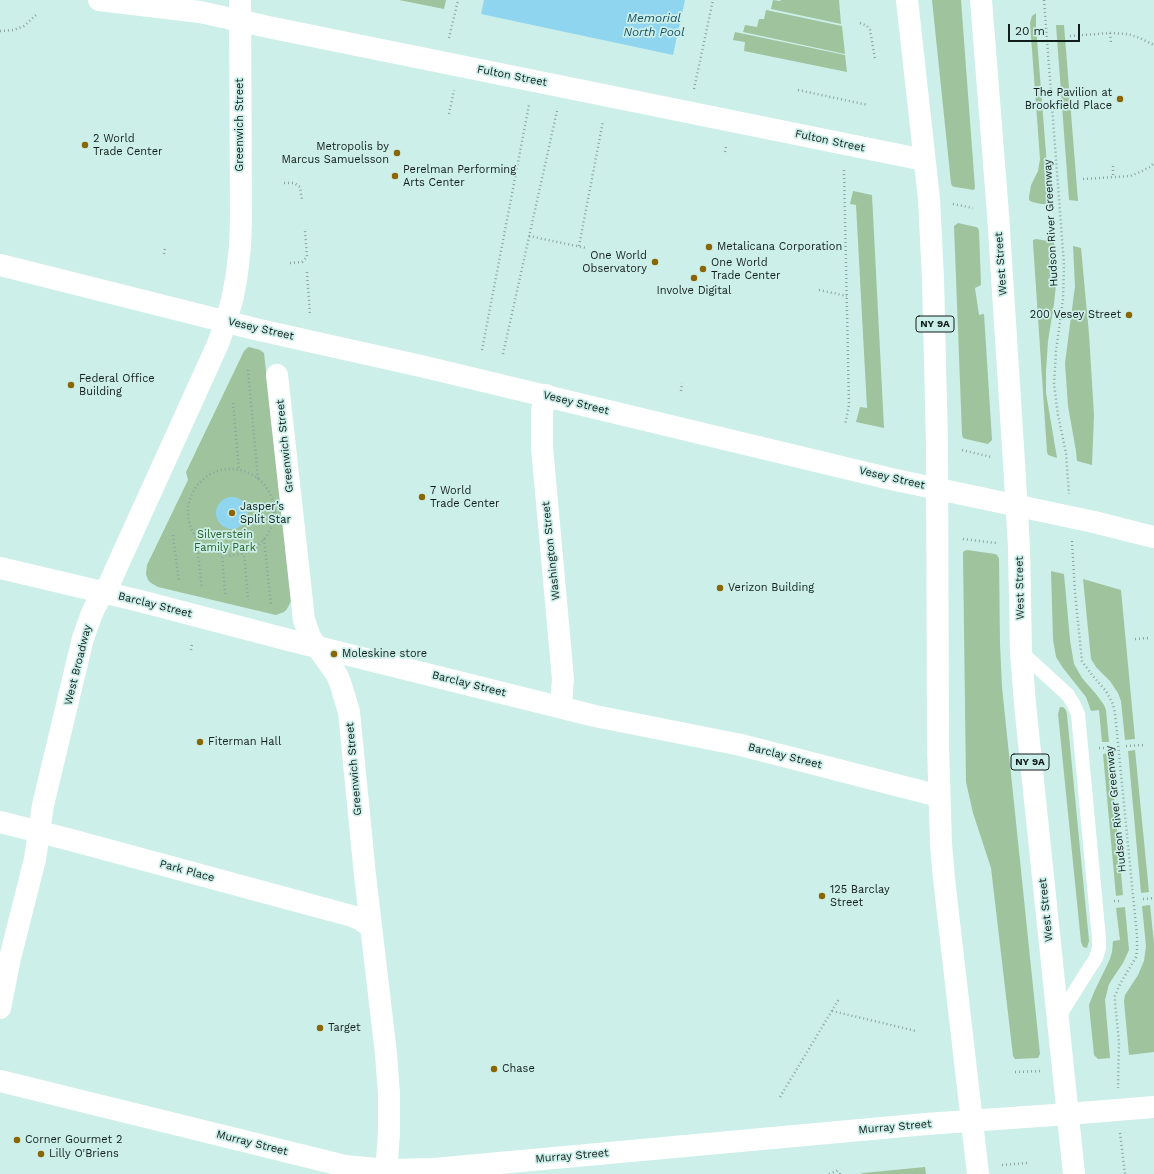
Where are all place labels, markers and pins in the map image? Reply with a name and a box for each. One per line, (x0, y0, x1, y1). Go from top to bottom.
place label: The Pavilion at Brookfield Place (1025, 86, 1112, 112)
marker: The Pavilion at Brookfield Place (1115, 94, 1125, 104)
place label: 2 World Trade Center (93, 132, 163, 158)
marker: 2 World Trade Center (80, 140, 90, 150)
place label: Metropolis by Marcus Samuelsson (281, 140, 389, 166)
marker: Metropolis by Marcus Samuelsson (392, 148, 402, 158)
place label: Perelman Performing Arts Center (403, 163, 516, 189)
marker: Perelman Performing Arts Center (390, 171, 400, 181)
place label: Metalicana Corporation (717, 240, 842, 254)
marker: Metalicana Corporation (704, 242, 714, 252)
place label: One World Observatory (582, 249, 647, 275)
place label: One World Trade Center (711, 256, 781, 282)
marker: One World Observatory (650, 257, 660, 267)
marker: One World Trade Center (698, 264, 708, 274)
marker: Involve Digital (689, 273, 699, 283)
place label: Involve Digital (657, 284, 731, 298)
place label: 200 Vesey Street (1030, 308, 1121, 322)
marker: 200 Vesey Street (1124, 310, 1134, 320)
place label: Federal Office Building (79, 372, 155, 398)
marker: Federal Office Building (66, 380, 76, 390)
place label: 7 World Trade Center (430, 484, 500, 510)
marker: 7 World Trade Center (417, 492, 427, 502)
place label: Jasper’s Split Star (240, 500, 291, 526)
marker: Jasper’s Split Star (227, 508, 237, 518)
place label: Verizon Building (728, 581, 814, 595)
marker: Verizon Building (715, 583, 725, 593)
place label: Moleskine store (342, 647, 427, 661)
marker: Moleskine store (329, 649, 339, 659)
place label: Fiterman Hall (208, 735, 281, 749)
marker: Fiterman Hall (195, 737, 205, 747)
place label: 125 Barclay Street (830, 883, 890, 909)
marker: 125 Barclay Street (817, 891, 827, 901)
place label: Target (328, 1021, 361, 1035)
marker: Target (315, 1023, 325, 1033)
place label: Chase (502, 1062, 535, 1076)
marker: Chase (489, 1064, 499, 1074)
place label: Corner Gourmet 2 (25, 1133, 122, 1147)
marker: Corner Gourmet 2 (12, 1135, 22, 1145)
place label: Lilly O'Briens (49, 1147, 119, 1161)
marker: Lilly O'Briens (36, 1149, 46, 1159)

